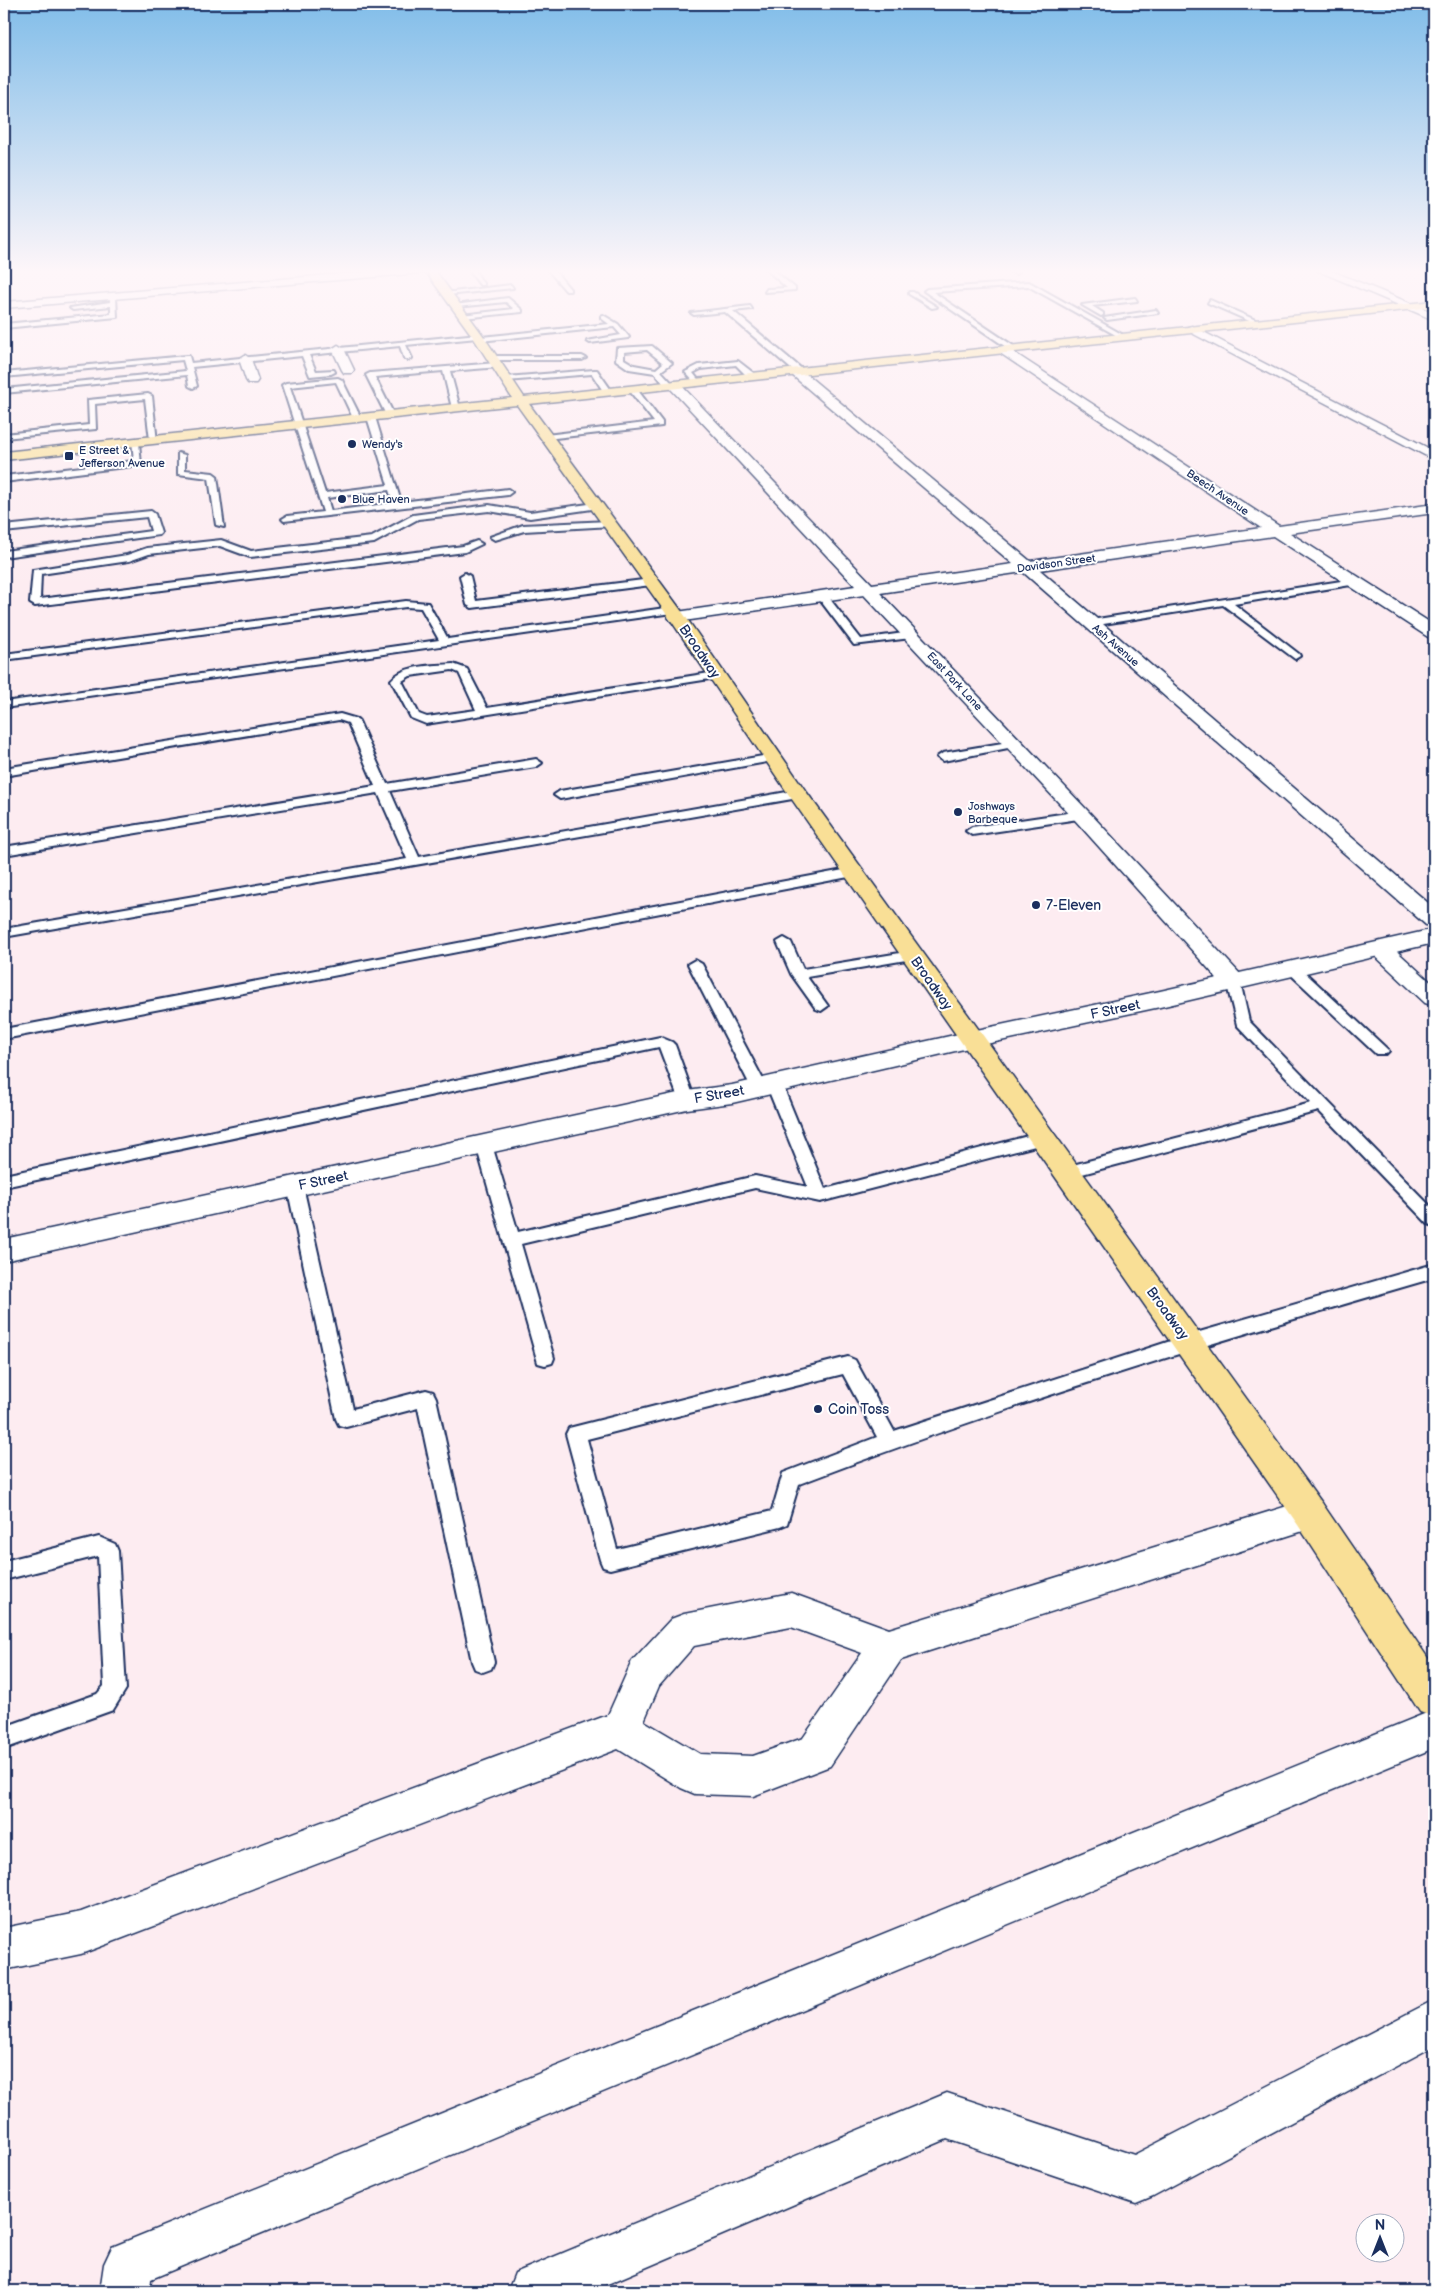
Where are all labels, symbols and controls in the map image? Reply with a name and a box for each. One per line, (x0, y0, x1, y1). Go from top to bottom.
marker: Wendy's (346, 438, 358, 450)
place label: Wendy's (362, 438, 403, 451)
place label: E Street & Jefferson Avenue (79, 444, 165, 470)
marker: E Street & Jefferson Avenue (63, 450, 75, 462)
street label: Beech Avenue (1184, 467, 1252, 518)
marker: Blue Haven (336, 493, 348, 505)
place label: Blue Haven (352, 493, 410, 506)
street label: Davidson Street (1016, 551, 1097, 575)
street label: Broadway (675, 621, 724, 682)
street label: Ash Avenue (1090, 622, 1142, 670)
street label: East Park Lane (924, 649, 985, 714)
place label: Joshways Barbeque (968, 800, 1018, 826)
marker: Joshways Barbeque (952, 806, 964, 818)
place label: 7-Eleven (1046, 897, 1101, 914)
marker: 7-Eleven (1030, 899, 1042, 911)
street label: Broadway (907, 953, 957, 1014)
street label: F Street (1089, 996, 1142, 1023)
street label: F Street (693, 1082, 746, 1107)
street label: F Street (297, 1167, 350, 1194)
street label: Broadway (1143, 1284, 1193, 1344)
place label: Coin Toss (828, 1401, 889, 1418)
marker: Coin Toss (812, 1403, 824, 1415)
north arrow (1356, 2212, 1406, 2262)
text: N (1375, 2217, 1385, 2234)

